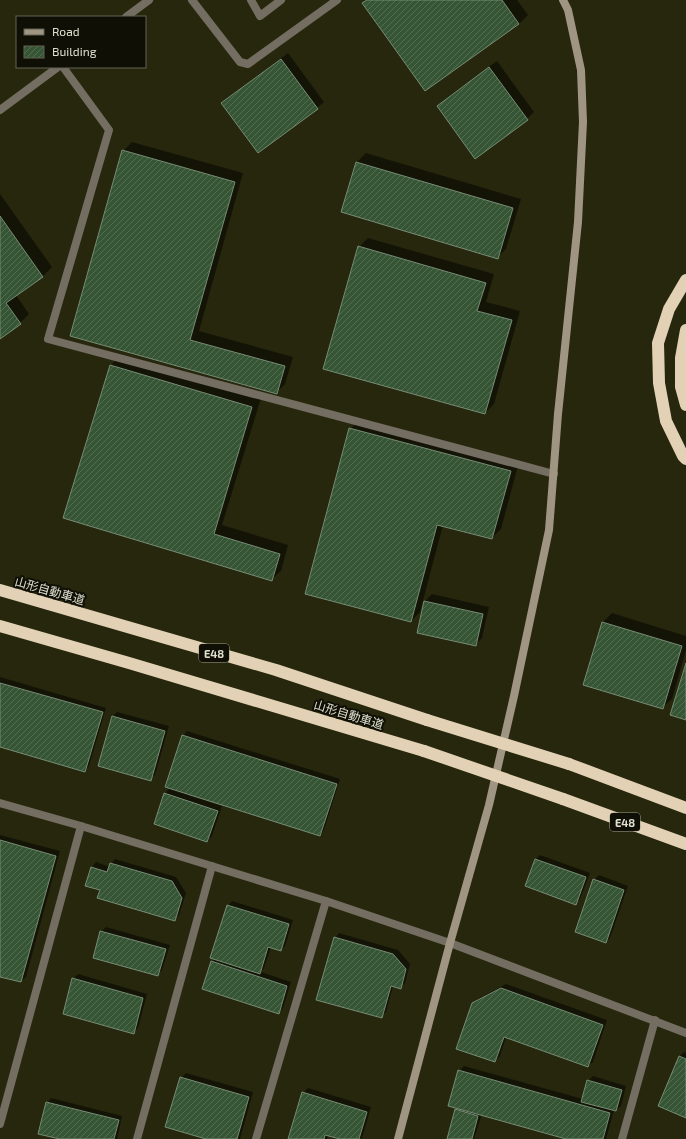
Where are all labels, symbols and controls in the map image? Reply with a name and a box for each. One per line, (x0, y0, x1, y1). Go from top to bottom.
legend (16, 16, 146, 68)
text: Road (52, 24, 80, 38)
text: Building (52, 44, 97, 58)
street label: 山形自動車道 (13, 573, 87, 607)
road number: E48 (199, 644, 229, 662)
street label: 山形自動車道 (313, 697, 385, 731)
road number: E48 (610, 813, 640, 831)

